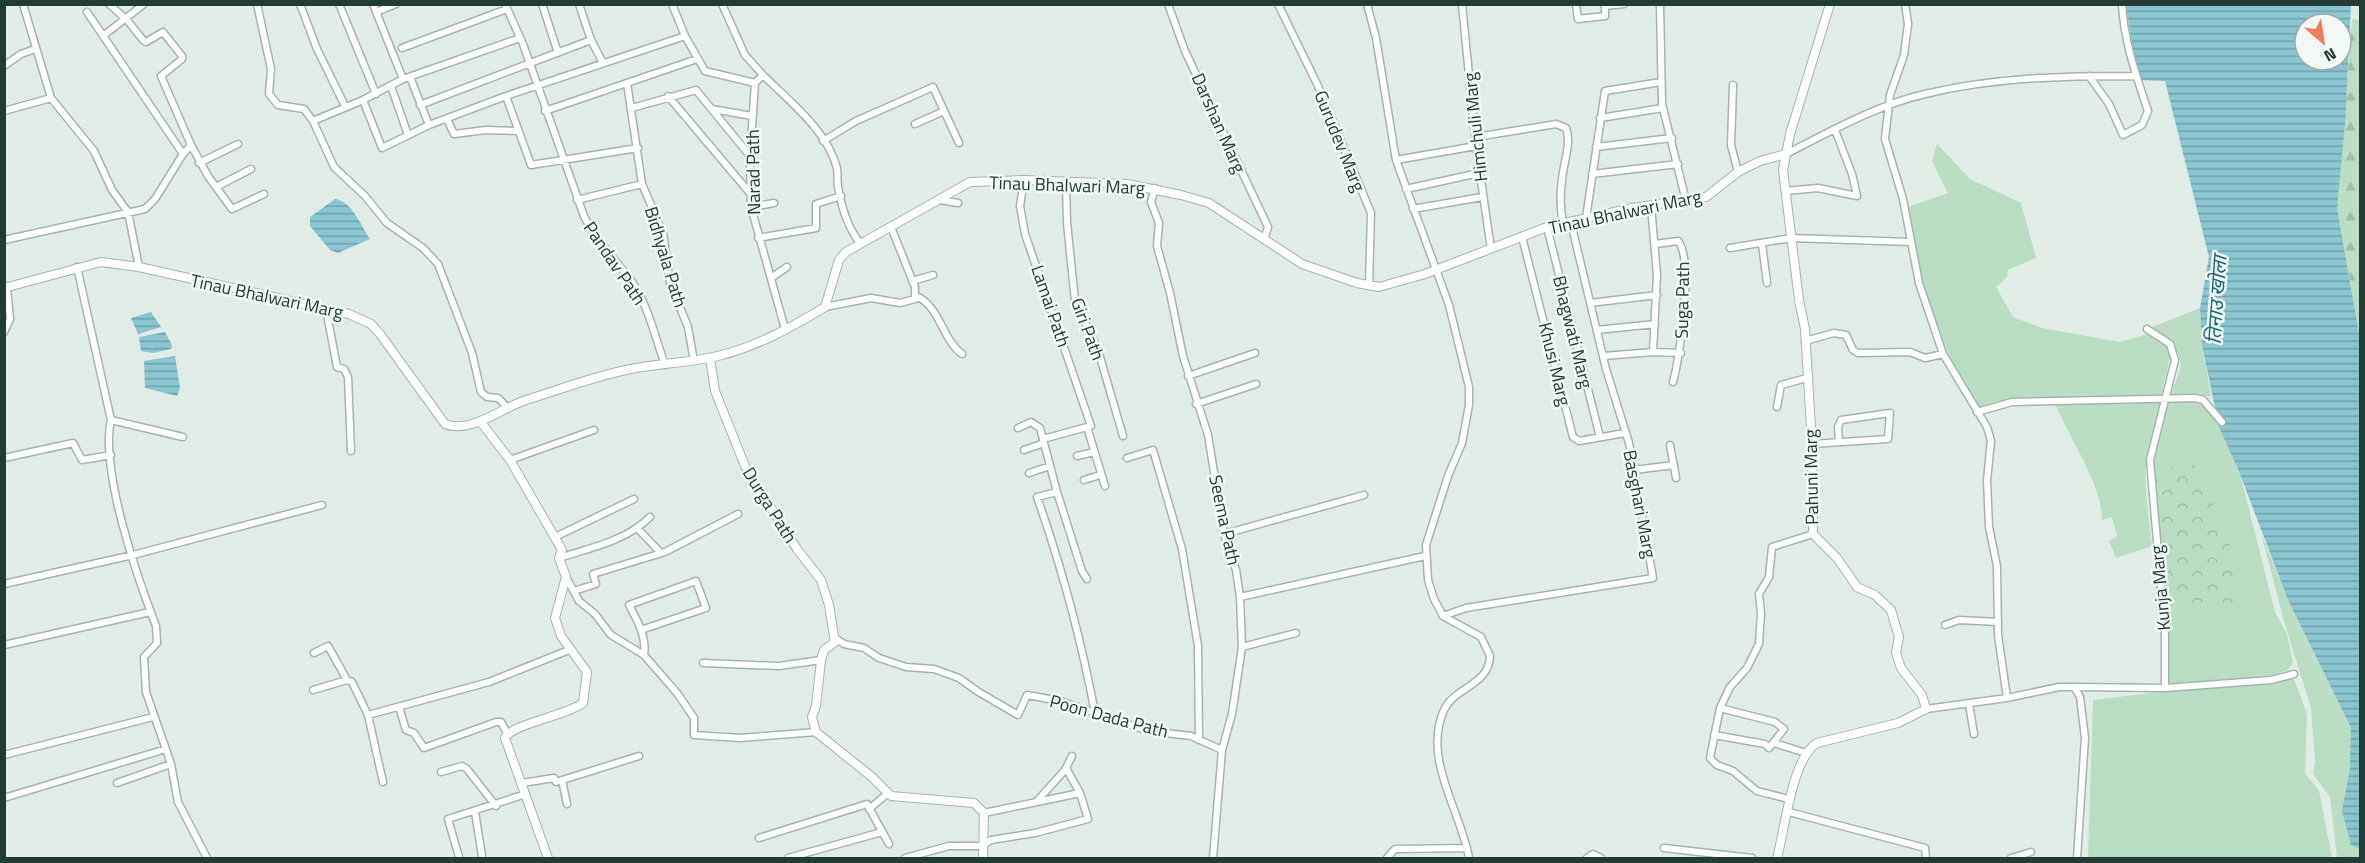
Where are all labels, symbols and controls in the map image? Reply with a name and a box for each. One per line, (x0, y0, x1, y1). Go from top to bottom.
north arrow (2293, 12, 2353, 72)
text: N (2320, 42, 2341, 68)
street label: Darshan Marg (1185, 69, 1253, 177)
street label: Himchuli Marg (1456, 71, 1494, 183)
street label: Gurudev Marg (1307, 86, 1373, 196)
street label: Narad Path (739, 129, 767, 215)
street label: Tinau Bhalwari Marg (989, 169, 1145, 201)
street label: Tinau Bhalwari Marg (1546, 183, 1704, 241)
street label: Bidhyala Path (638, 203, 694, 311)
street label: Pandav Path (577, 216, 653, 310)
water label: तिनाउ खोला (2197, 251, 2235, 345)
street label: Lamai Path (1024, 261, 1078, 351)
street label: Suga Path (1668, 261, 1696, 339)
street label: Tinau Bhalwari Marg (188, 267, 346, 325)
street label: Bhagwati Marg (1546, 273, 1600, 391)
street label: Giri Path (1064, 294, 1112, 364)
street label: Khusi Marg (1532, 319, 1578, 409)
street label: Pahuni Marg (1797, 429, 1825, 525)
street label: Basghari Marg (1616, 447, 1664, 561)
street label: Durga Path (736, 462, 804, 548)
street label: Seema Path (1202, 472, 1248, 568)
street label: Kunja Marg (2143, 544, 2177, 632)
street label: Poon Dada Path (1047, 687, 1171, 745)

